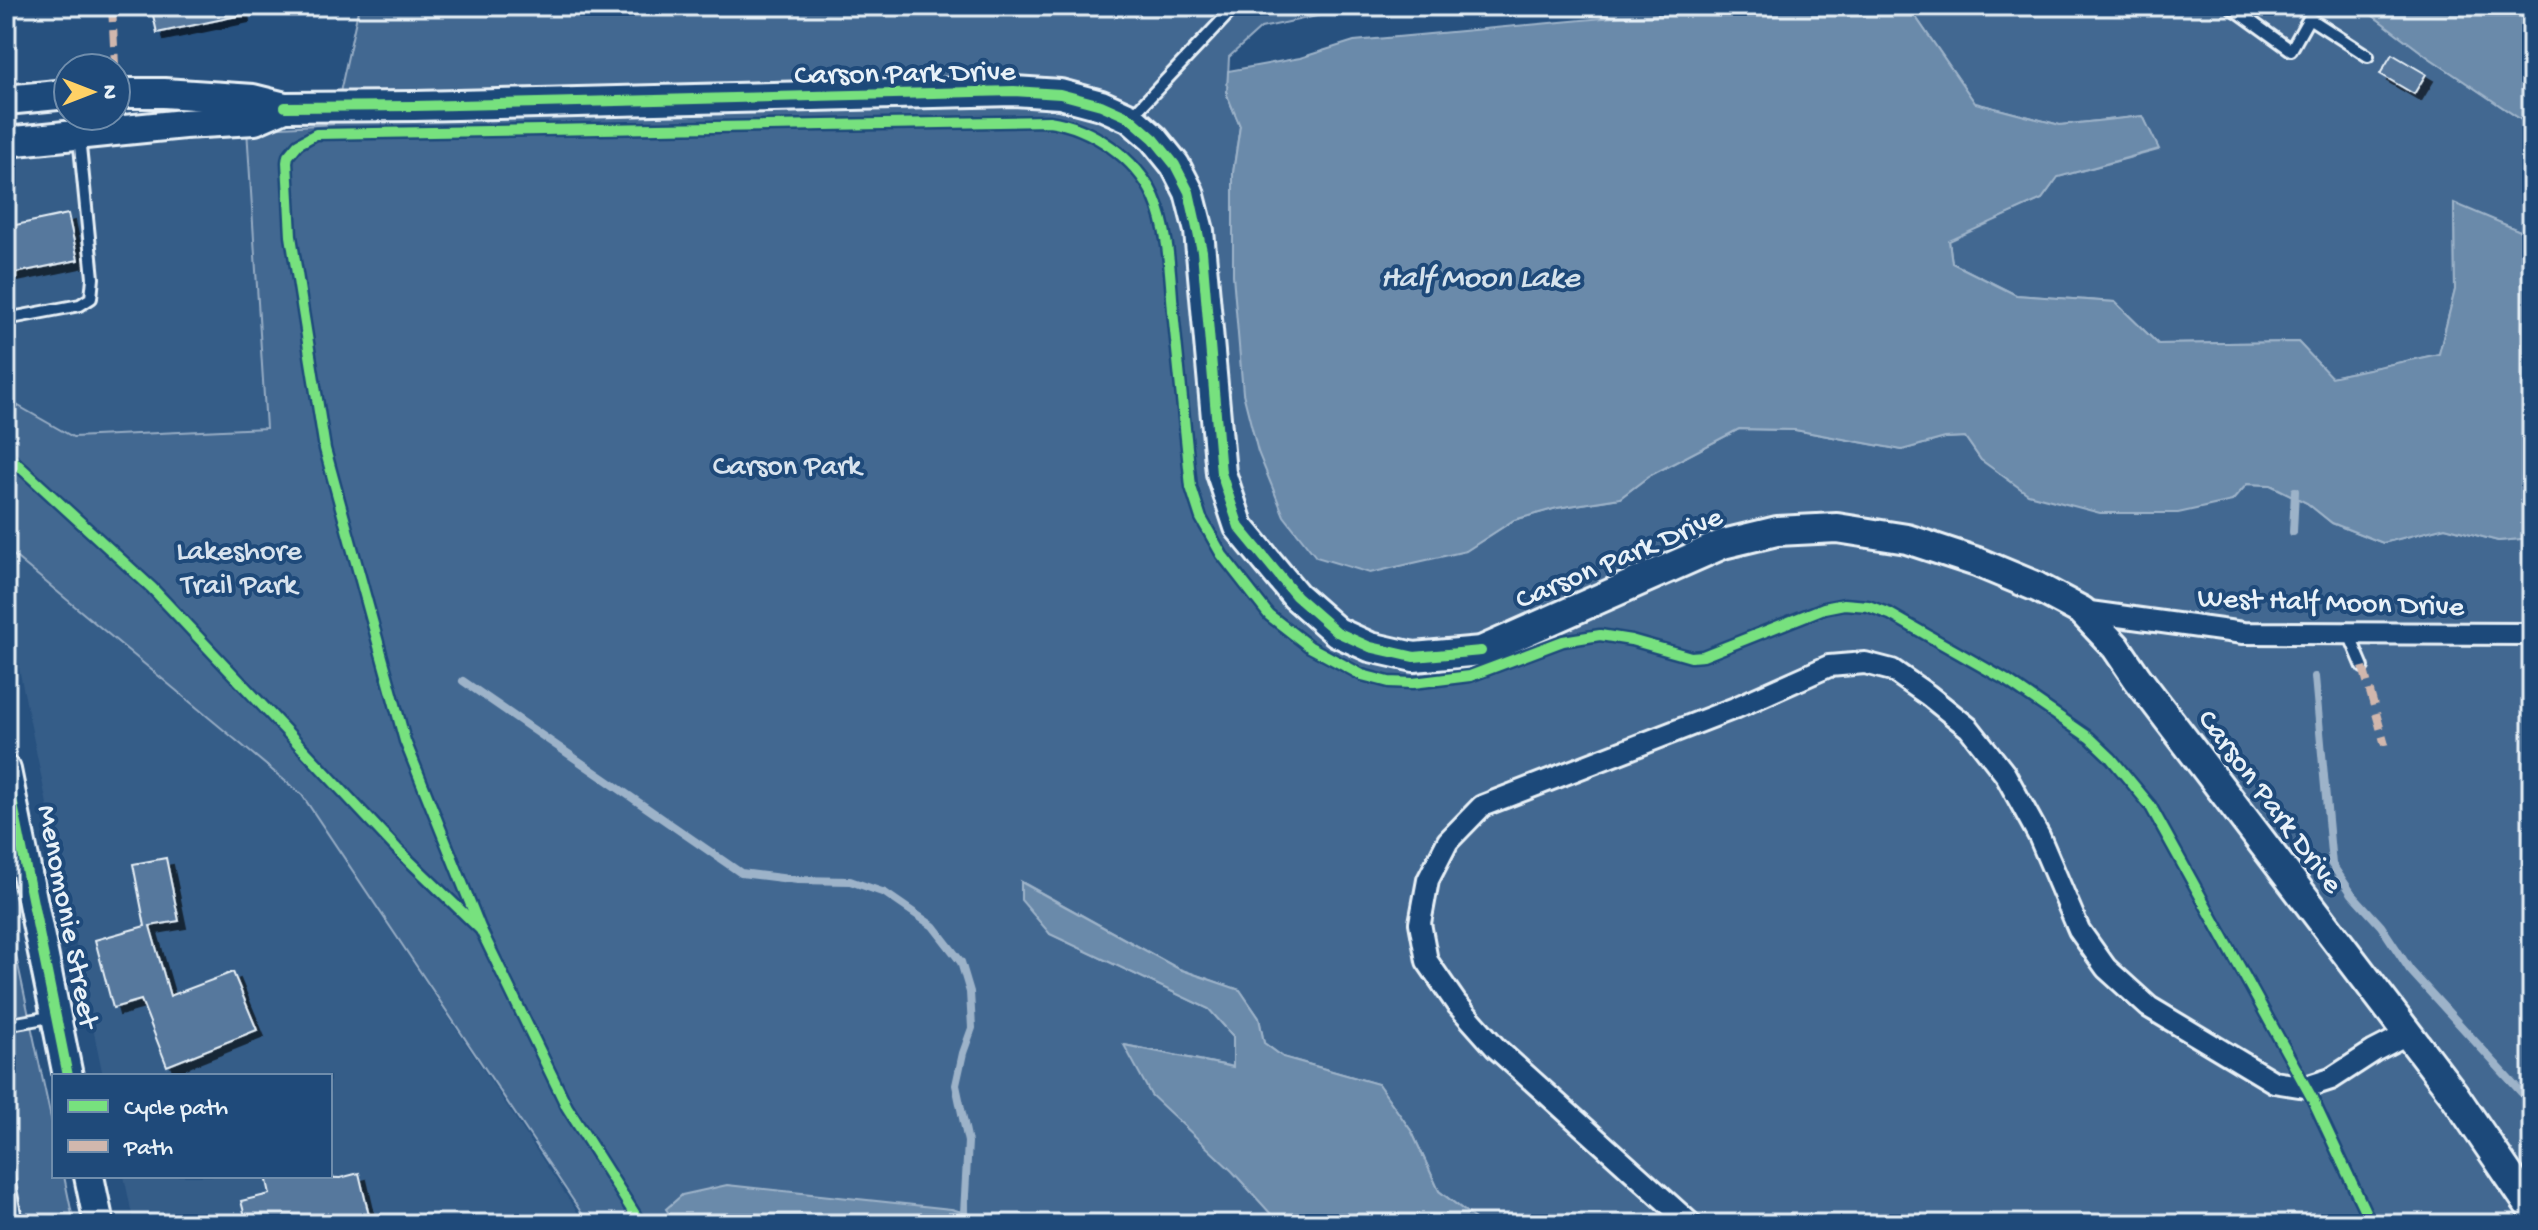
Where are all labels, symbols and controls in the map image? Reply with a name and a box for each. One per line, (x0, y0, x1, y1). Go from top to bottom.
north arrow (52, 52, 132, 132)
street label: Carson Park Drive (794, 56, 1016, 95)
text: N (95, 85, 121, 99)
water label: Half Moon Lake (1381, 261, 1581, 299)
park label: Carson Park (713, 451, 864, 486)
street label: Carson Park Drive (1511, 501, 1729, 619)
park label: Lakeshore Trail Park (176, 536, 302, 605)
street label: West Half Moon Drive (2197, 582, 2465, 627)
street label: Carson Park Drive (2188, 704, 2349, 902)
street label: Menomonie Street (27, 802, 105, 1034)
legend (52, 1074, 332, 1178)
text: Cycle path (124, 1095, 228, 1124)
text: Path (123, 1135, 173, 1164)

